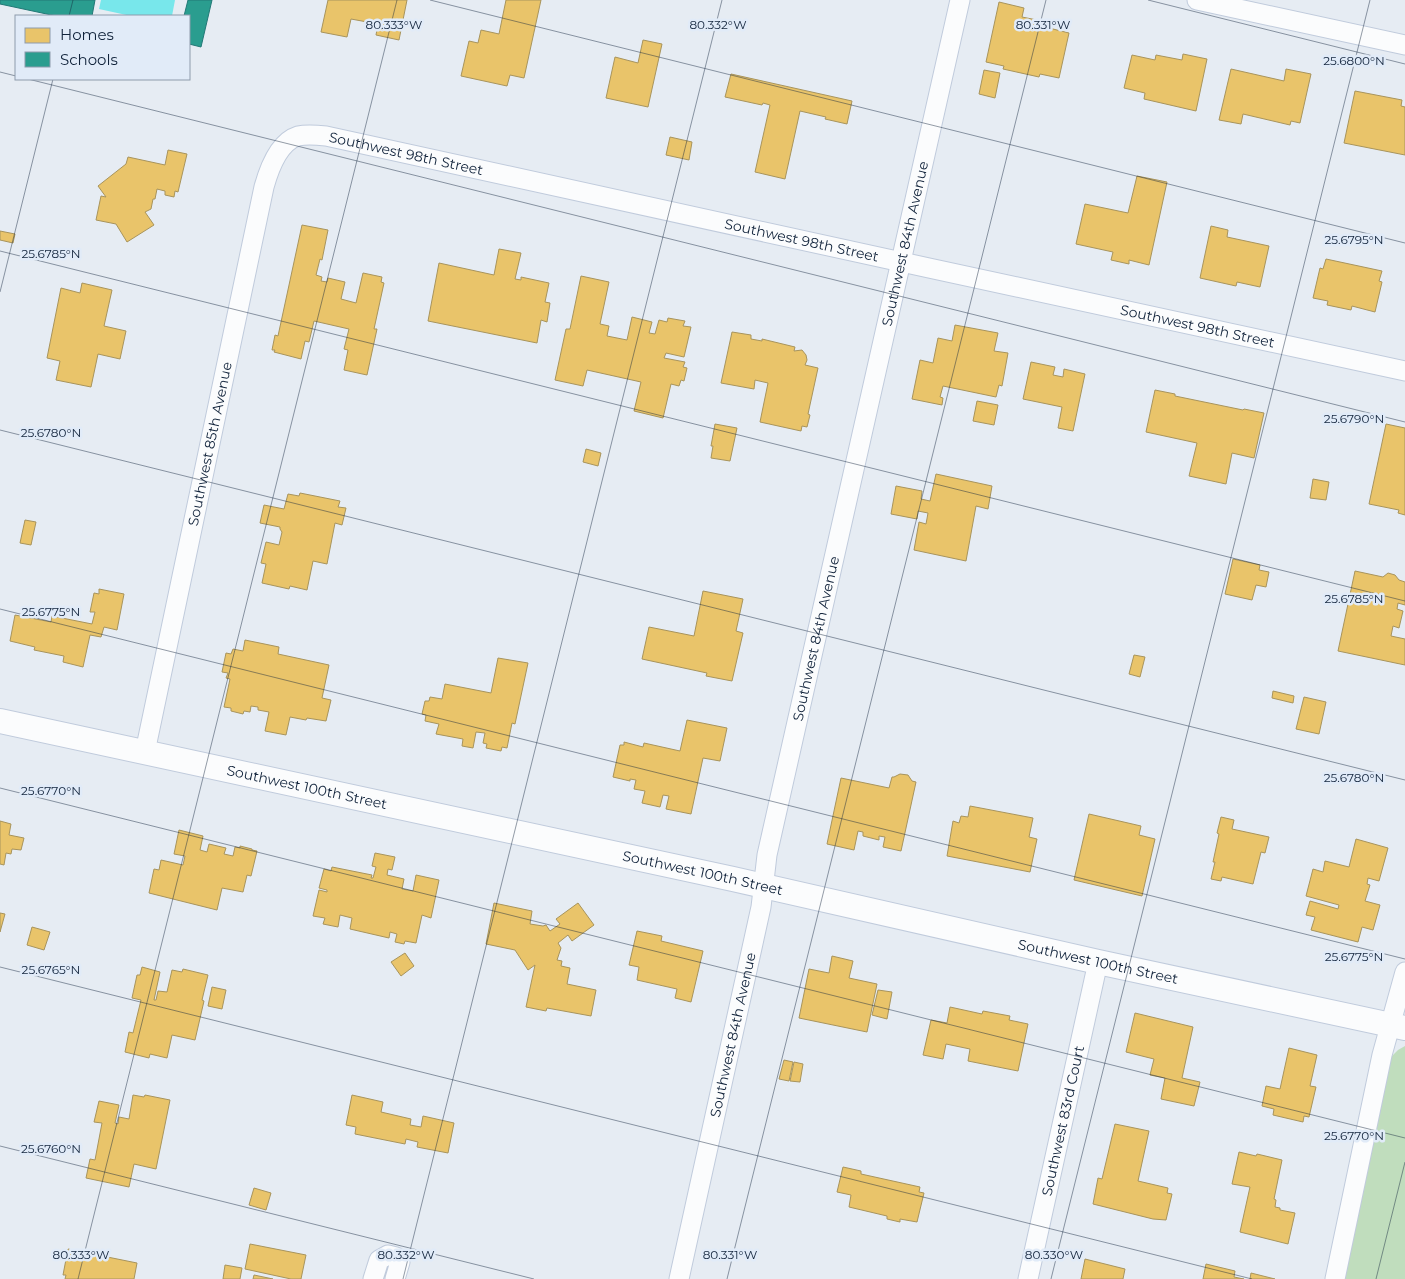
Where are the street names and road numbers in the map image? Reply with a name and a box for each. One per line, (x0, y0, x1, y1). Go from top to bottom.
street label: Southwest 98th Street (327, 128, 485, 179)
street label: Southwest 84th Avenue (878, 159, 932, 328)
street label: Southwest 98th Street (723, 215, 881, 266)
street label: Southwest 98th Street (1119, 301, 1277, 352)
street label: Southwest 85th Avenue (184, 360, 236, 527)
street label: Southwest 84th Avenue (788, 555, 843, 723)
street label: Southwest 100th Street (225, 761, 389, 813)
street label: Southwest 100th Street (621, 846, 785, 899)
street label: Southwest 100th Street (1016, 935, 1180, 988)
street label: Southwest 84th Avenue (706, 951, 760, 1119)
street label: Southwest 83rd Court (1038, 1044, 1088, 1198)

